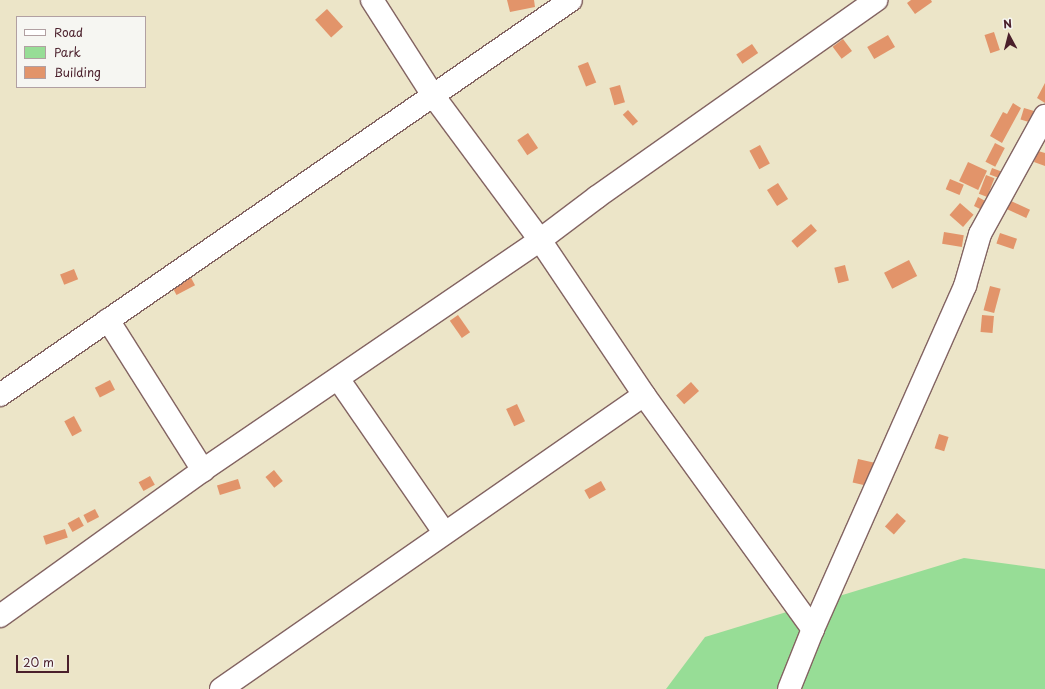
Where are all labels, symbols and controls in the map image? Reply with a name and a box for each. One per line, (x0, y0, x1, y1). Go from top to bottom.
text: N (1002, 15, 1013, 33)
legend (16, 16, 146, 88)
north arrow (989, 16, 1029, 56)
text: Road (54, 23, 83, 41)
text: Park (54, 43, 81, 61)
text: Building (54, 63, 101, 81)
scale bar (18, 647, 71, 673)
text: 20 m (23, 653, 54, 671)

